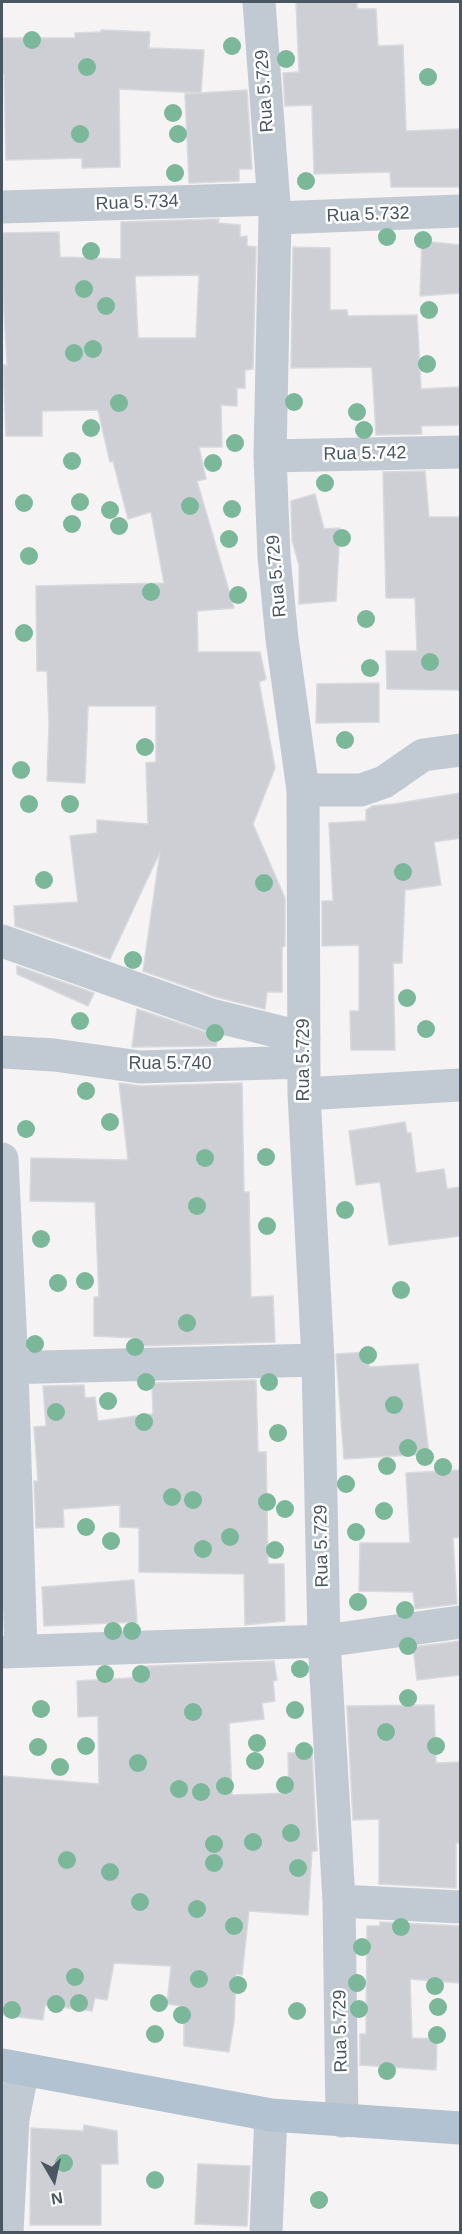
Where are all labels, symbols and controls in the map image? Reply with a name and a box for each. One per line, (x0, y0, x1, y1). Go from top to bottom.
street label: Rua 5.729 (251, 49, 279, 133)
street label: Rua 5.734 (95, 191, 179, 215)
street label: Rua 5.732 (326, 203, 410, 227)
street label: Rua 5.742 (323, 442, 407, 466)
street label: Rua 5.729 (263, 534, 291, 618)
street label: Rua 5.729 (293, 1018, 315, 1102)
street label: Rua 5.740 (128, 1053, 212, 1075)
street label: Rua 5.729 (310, 1504, 334, 1588)
street label: Rua 5.729 (329, 1989, 353, 2073)
north arrow (24, 2150, 84, 2210)
text: N (50, 2189, 64, 2208)

